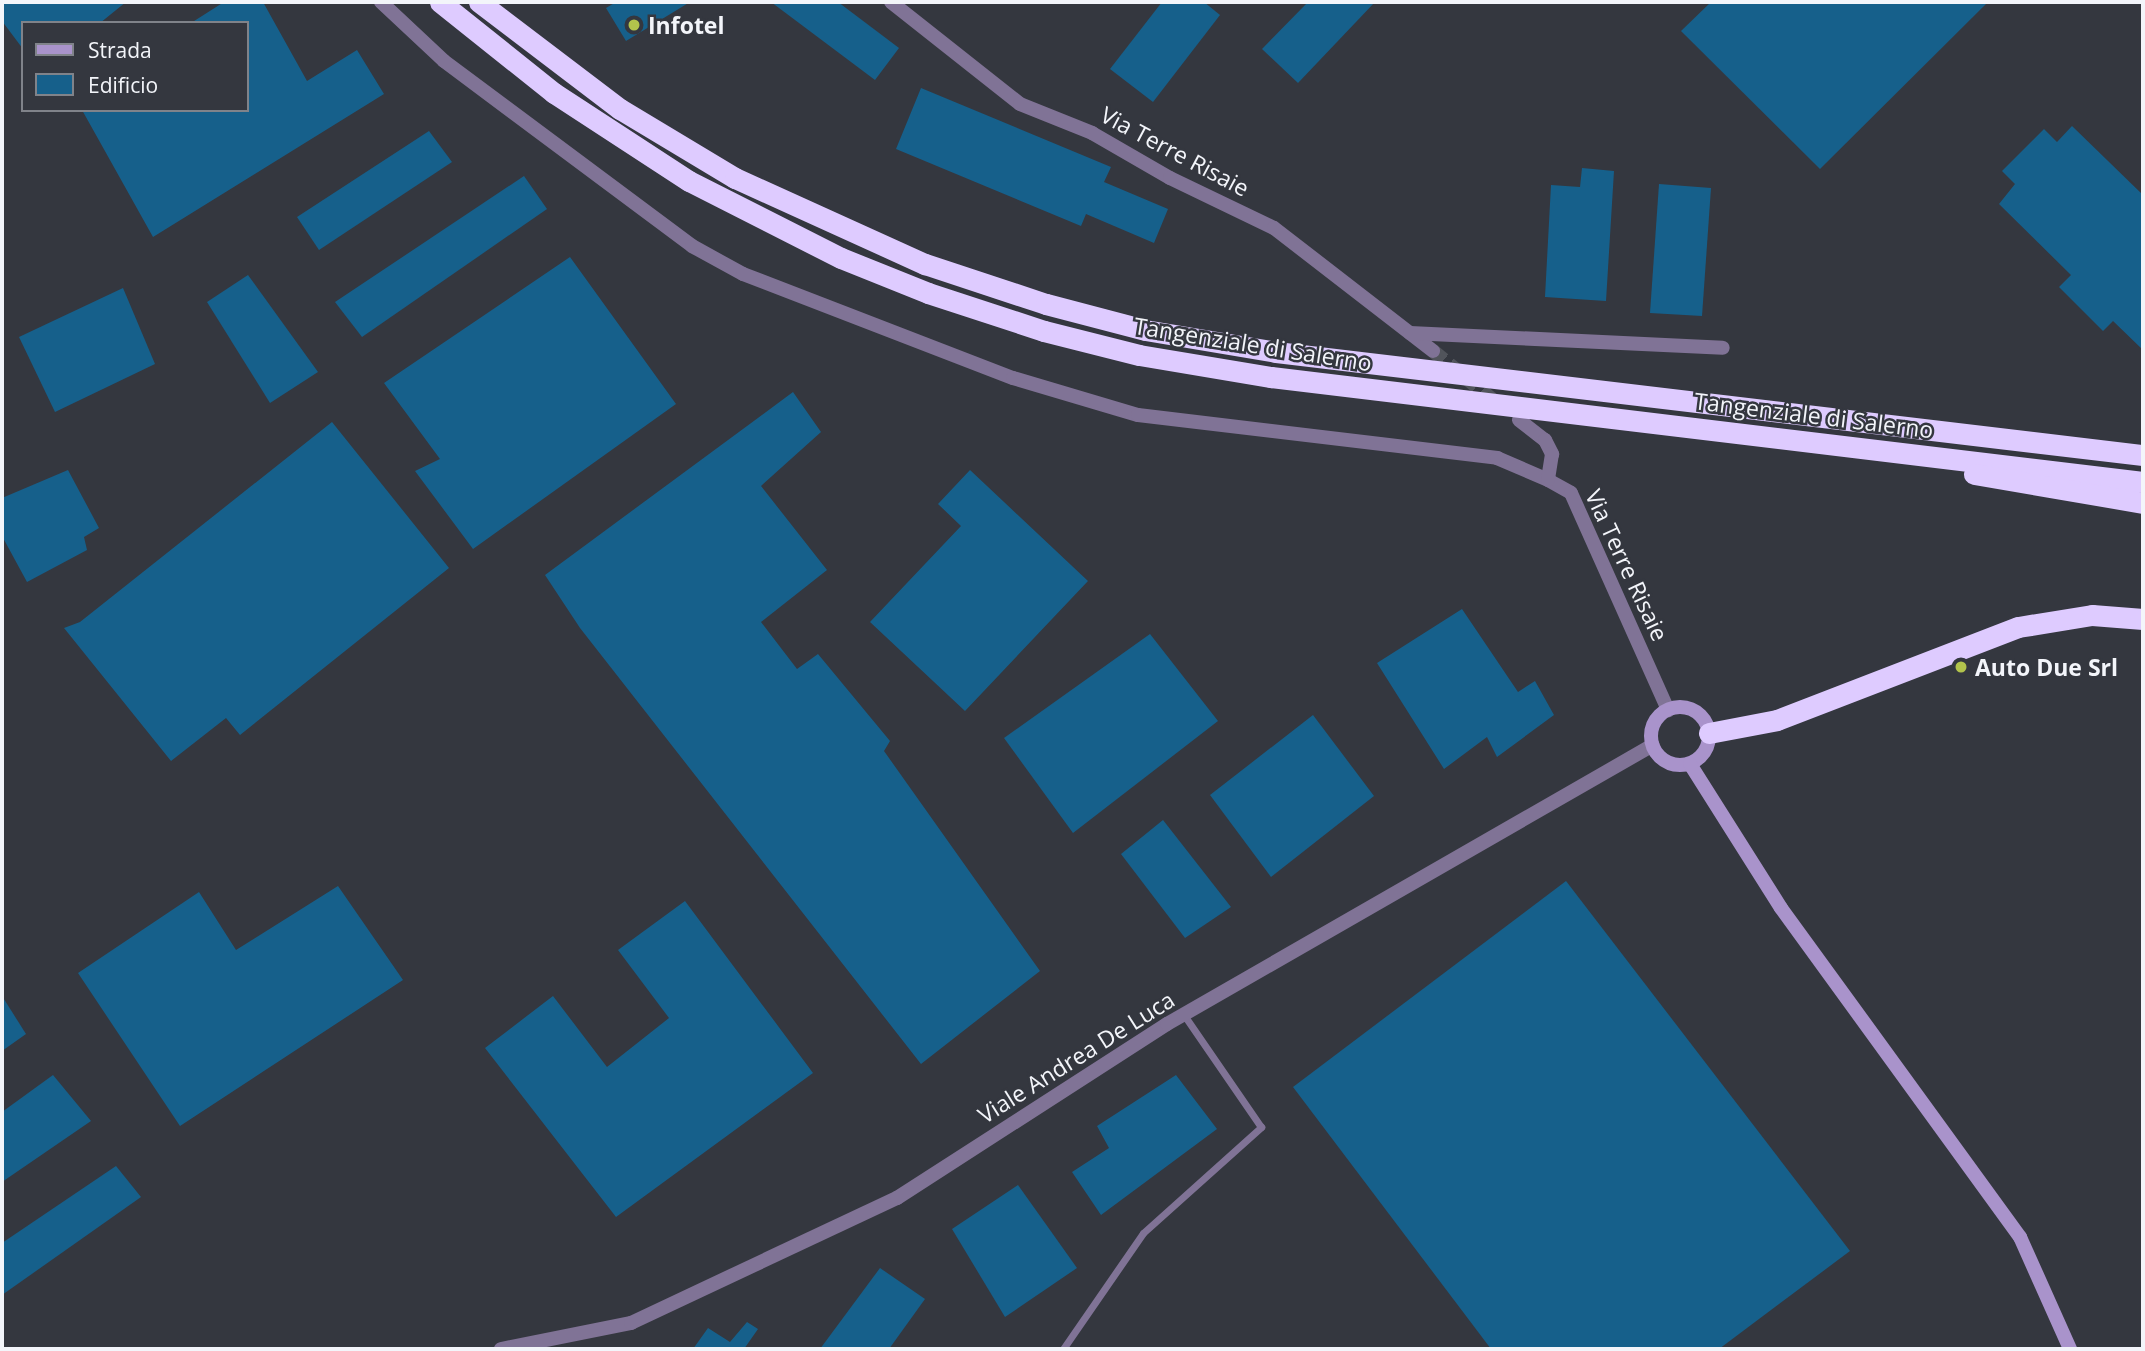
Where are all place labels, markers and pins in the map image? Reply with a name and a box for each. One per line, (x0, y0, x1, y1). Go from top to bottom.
place label: Infotel (648, 11, 724, 39)
marker: Infotel (626, 17, 642, 33)
place label: Auto Due Srl (1975, 653, 2118, 681)
marker: Auto Due Srl (1953, 659, 1969, 675)

